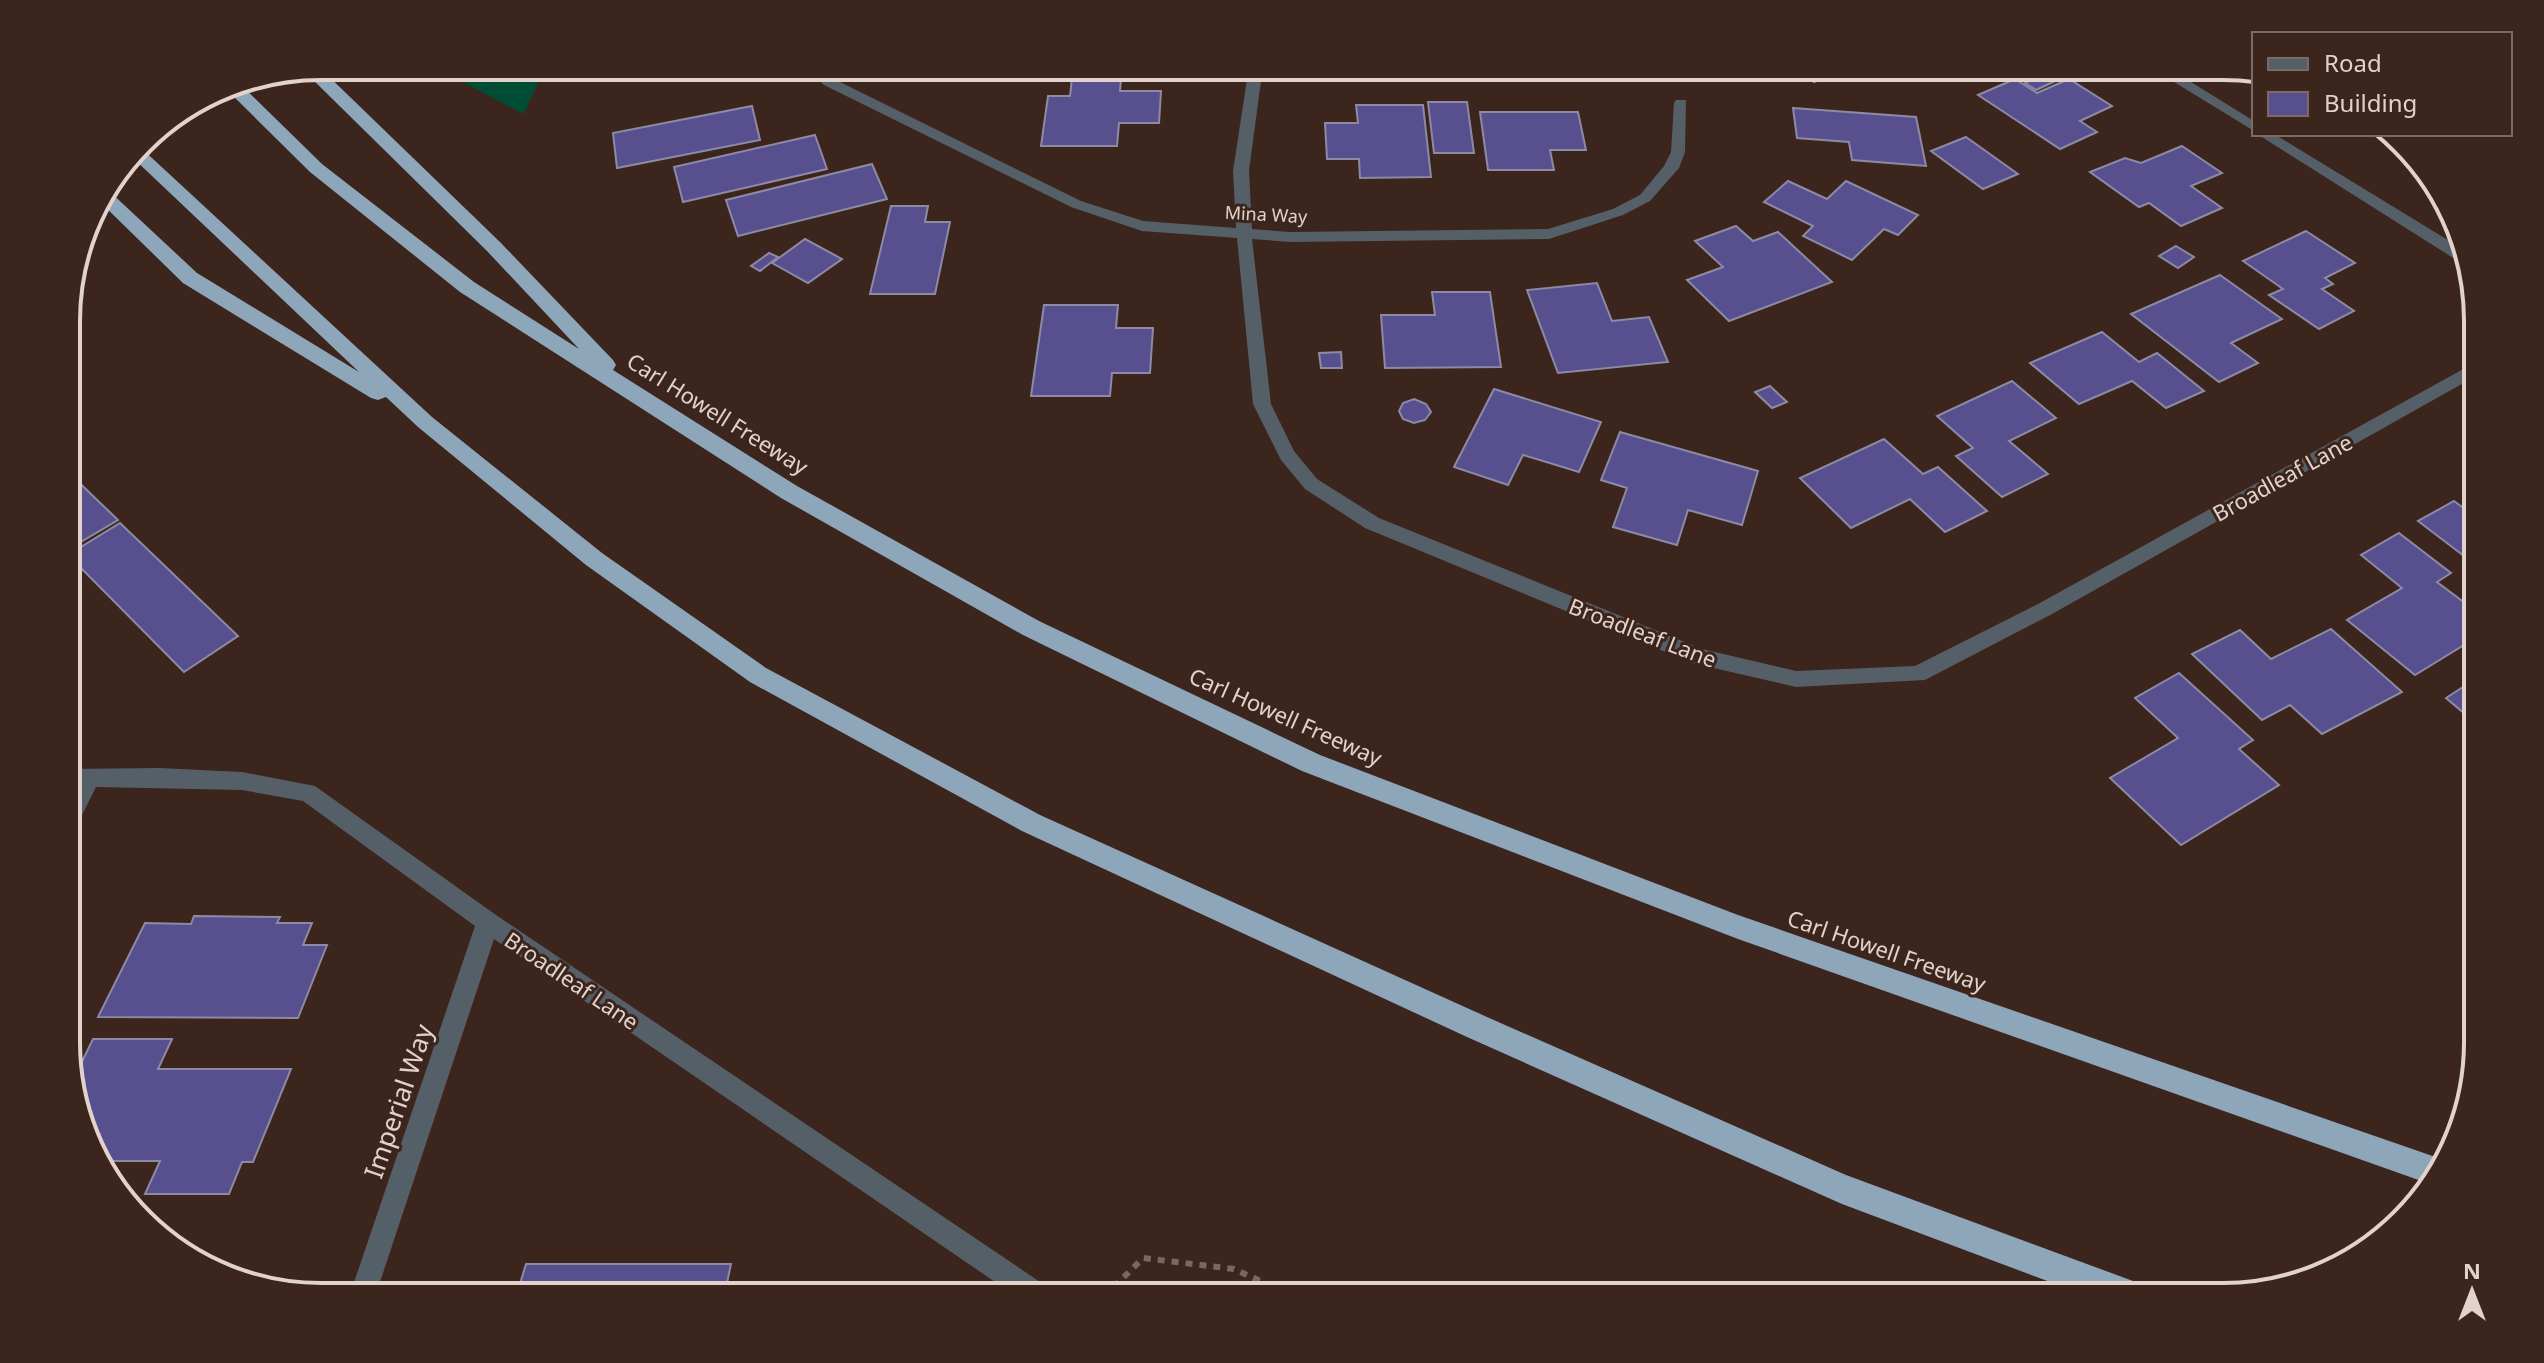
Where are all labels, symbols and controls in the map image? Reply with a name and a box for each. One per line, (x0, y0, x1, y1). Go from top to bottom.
legend (2252, 32, 2512, 136)
text: Road (2324, 46, 2382, 79)
text: Building (2324, 86, 2417, 119)
street label: Mina Way (1224, 200, 1309, 228)
street label: Carl Howell Freeway (622, 345, 815, 481)
street label: Broadleaf Lane (2207, 426, 2357, 528)
street label: Broadleaf Lane (1565, 590, 1721, 674)
street label: Carl Howell Freeway (1185, 660, 1388, 772)
street label: Carl Howell Freeway (1784, 902, 1991, 998)
street label: Broadleaf Lane (499, 924, 645, 1036)
street label: Imperial Way (355, 1018, 441, 1183)
north arrow (2432, 1251, 2512, 1331)
text: N (2463, 1255, 2481, 1285)

